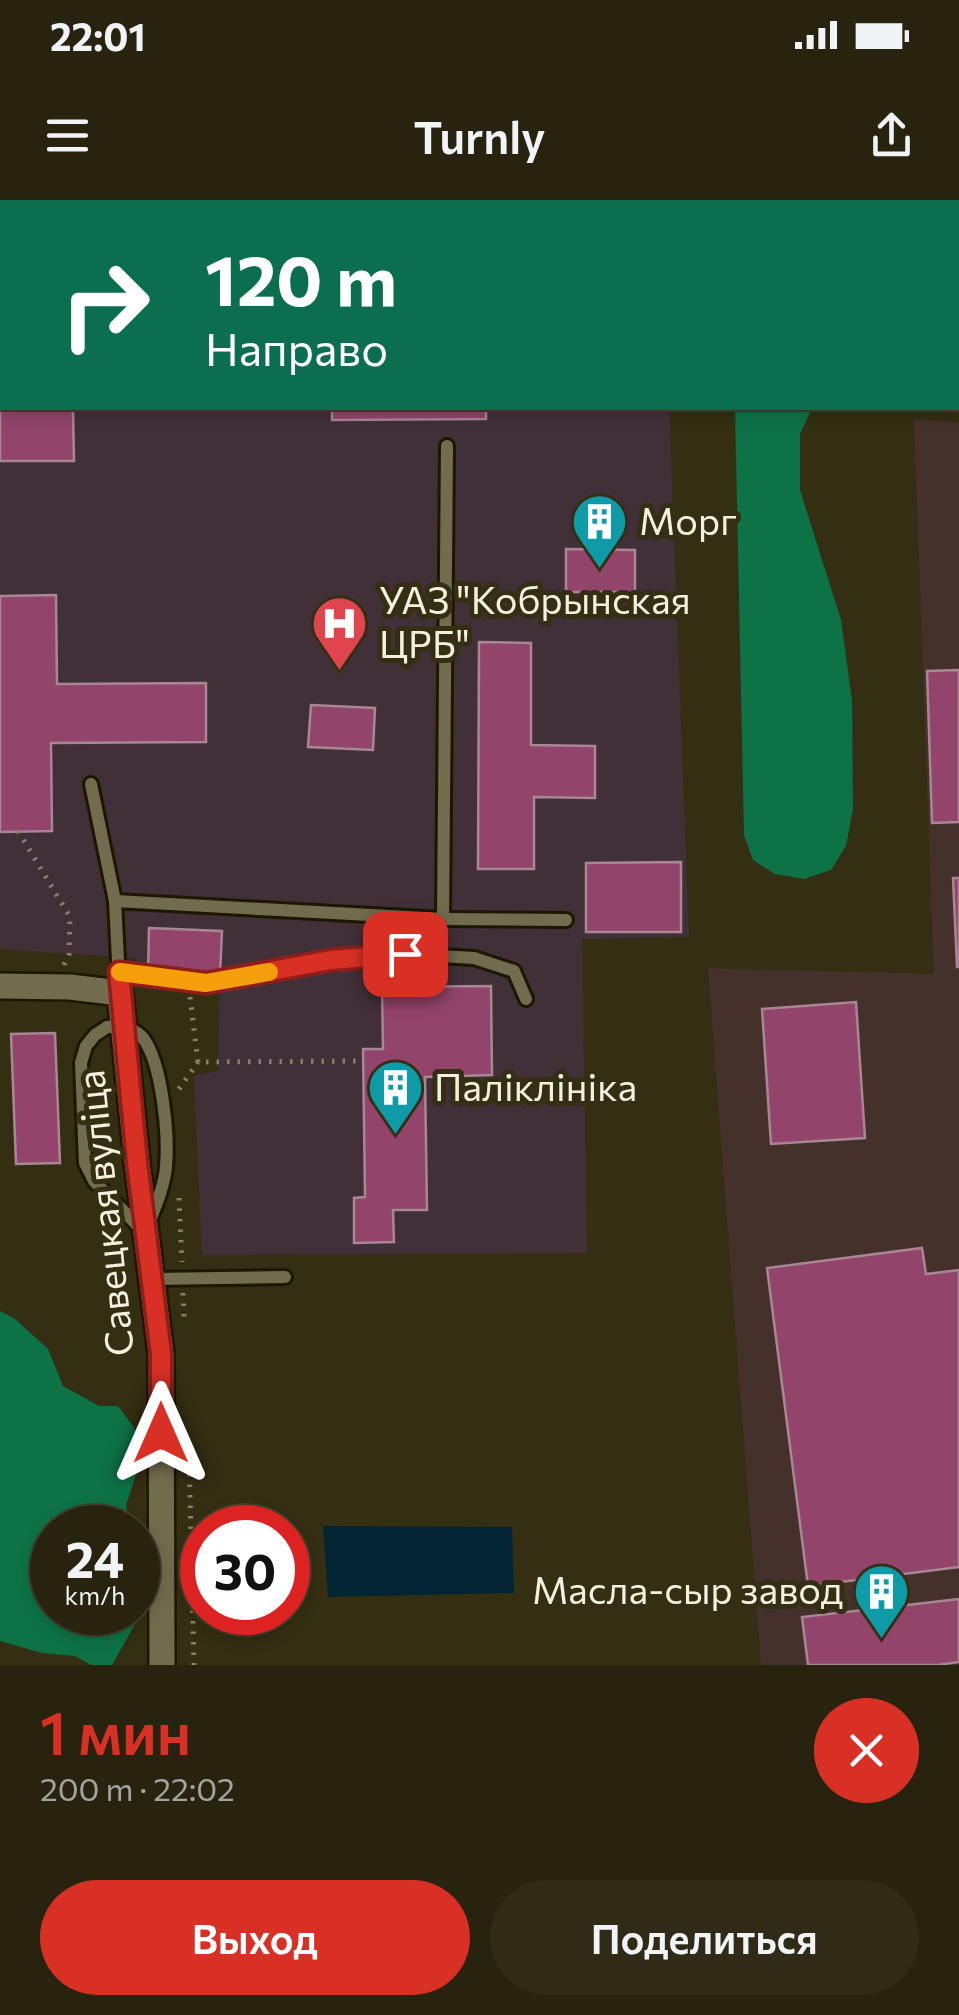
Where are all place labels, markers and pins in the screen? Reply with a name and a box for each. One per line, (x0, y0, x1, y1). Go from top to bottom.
building icon: Морг (570, 492, 630, 571)
place label: Морг (639, 496, 737, 543)
place label: УАЗ "Кобрынская ЦРБ" (379, 575, 691, 666)
hospital icon: УАЗ "Кобрынская ЦРБ" (310, 593, 370, 672)
pin (363, 912, 448, 997)
building icon: Паліклініка (365, 1058, 425, 1137)
place label: Паліклініка (434, 1062, 637, 1109)
building icon: Масла-сыр завод (852, 1561, 912, 1640)
place label: Масла-сыр завод (532, 1565, 843, 1612)

